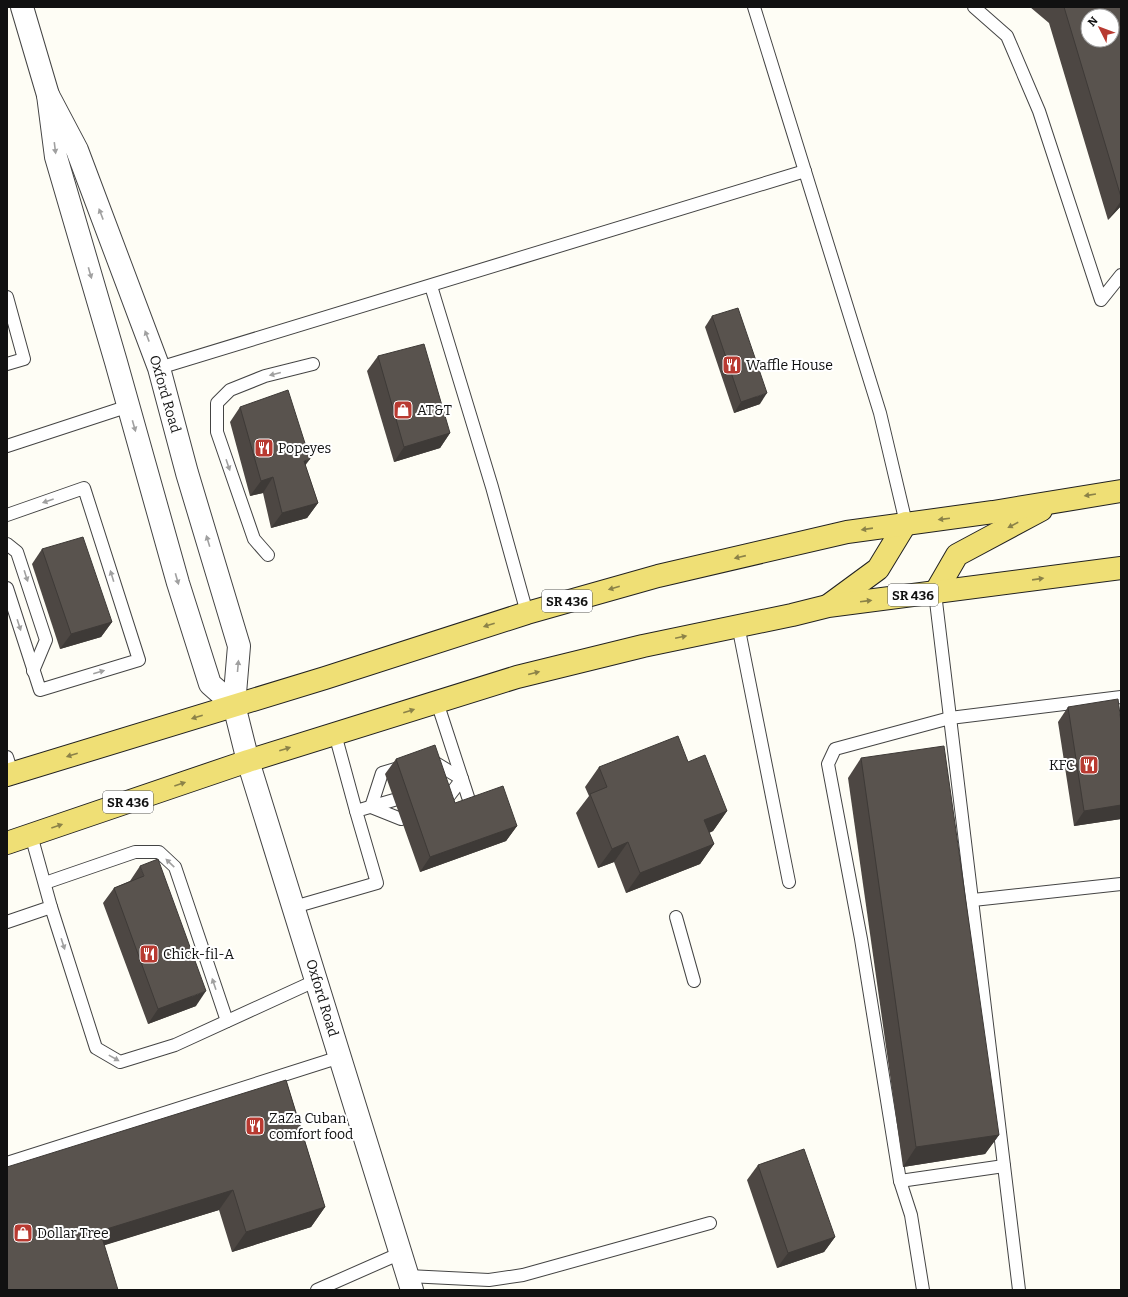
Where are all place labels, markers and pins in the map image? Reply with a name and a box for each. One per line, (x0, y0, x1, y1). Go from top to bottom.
restaurant icon: Waffle House (721, 354, 743, 376)
place label: Waffle House (746, 357, 833, 374)
shop icon: AT&T (392, 399, 414, 421)
place label: AT&T (417, 402, 452, 419)
restaurant icon: Popeyes (253, 437, 275, 459)
place label: Popeyes (278, 440, 331, 457)
restaurant icon: KFC (1078, 754, 1100, 776)
place label: KFC (1049, 757, 1075, 774)
restaurant icon: Chick-fil-A (138, 943, 160, 965)
place label: Chick-fil-A (163, 946, 234, 963)
place label: ZaZa Cuban comfort food (269, 1110, 353, 1143)
restaurant icon: ZaZa Cuban comfort food (244, 1115, 266, 1137)
shop icon: Dollar Tree (12, 1222, 34, 1244)
place label: Dollar Tree (37, 1225, 109, 1242)

